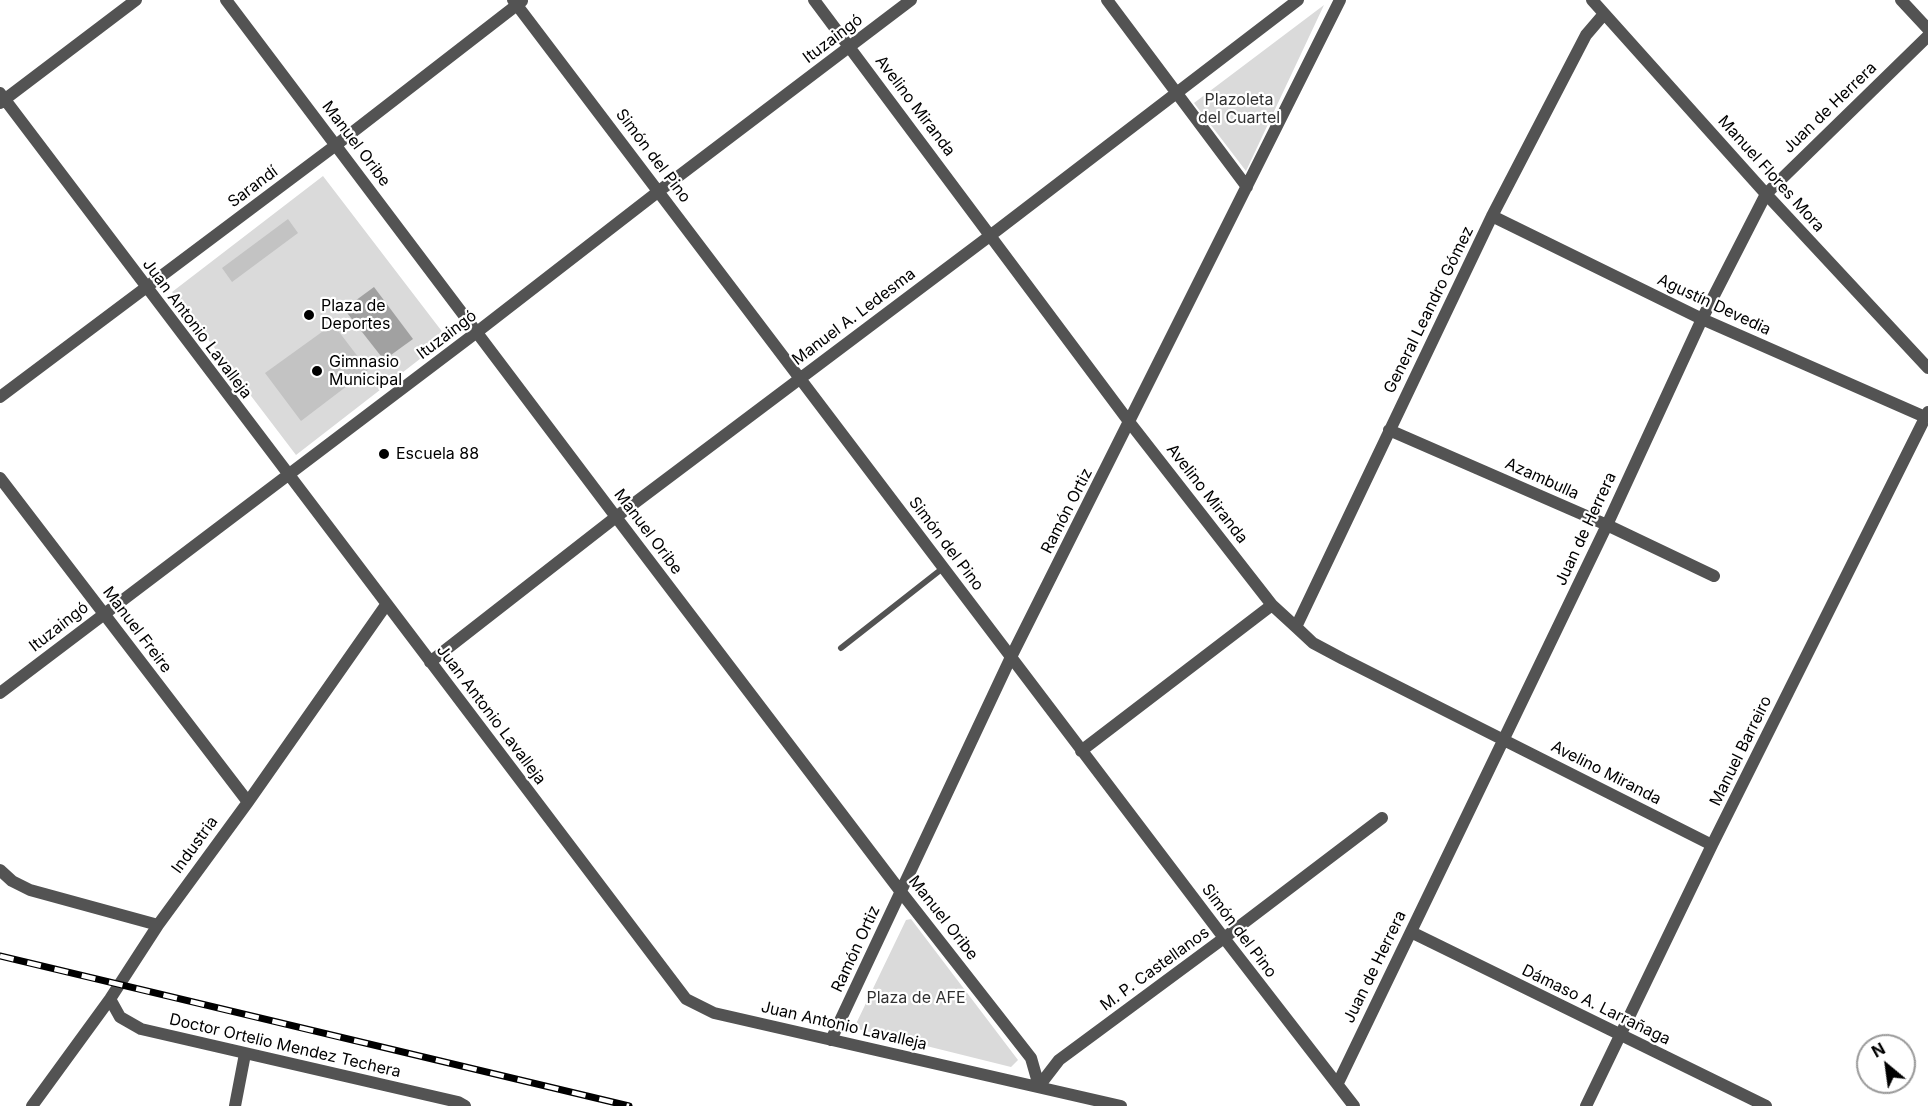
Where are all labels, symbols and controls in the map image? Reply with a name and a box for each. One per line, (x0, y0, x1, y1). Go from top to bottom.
street label: Ituzaingó (799, 10, 867, 68)
street label: Avelino Miranda (871, 52, 959, 160)
street label: Juan de Herrera (1779, 58, 1881, 158)
park label: Plazoleta del Cuartel (1198, 90, 1280, 128)
street label: Manuel Oribe (318, 98, 394, 190)
street label: Simón del Pino (612, 105, 694, 207)
street label: Manuel Flores Mora (1714, 112, 1828, 236)
street label: Sarandí (224, 162, 282, 212)
street label: General Leandro Gómez (1380, 223, 1478, 397)
street label: Juan Antonio Lavalleja (138, 255, 256, 403)
street label: Manuel A. Ledesma (789, 264, 919, 370)
street label: Agustín Devedia (1654, 270, 1774, 340)
place label: Plaza de Deportes (321, 296, 390, 334)
street label: Ituzaingó (413, 306, 481, 364)
marker: Plaza de Deportes (302, 308, 316, 322)
place label: Gimnasio Municipal (329, 352, 402, 390)
marker: Gimnasio Municipal (310, 364, 324, 378)
street label: Avelino Miranda (1162, 440, 1252, 548)
place label: Escuela 88 (396, 444, 479, 464)
marker: Escuela 88 (377, 447, 391, 461)
street label: Azambulla (1502, 454, 1582, 504)
street label: Ramón Ortiz (1037, 465, 1097, 557)
street label: Juan de Herrera (1551, 469, 1621, 589)
street label: Manuel Oribe (610, 486, 686, 578)
street label: Simón del Pino (905, 493, 987, 595)
street label: Manuel Freire (98, 583, 176, 677)
street label: Ituzaingó (26, 598, 92, 656)
street label: Juan Antonio Lavalleja (432, 641, 550, 789)
street label: Manuel Barreiro (1706, 693, 1776, 809)
street label: Avelino Miranda (1548, 737, 1664, 809)
street label: Industria (168, 813, 222, 877)
street label: Manuel Oribe (904, 872, 982, 964)
street label: Simón del Pino (1198, 880, 1280, 982)
street label: Ramón Ortiz (828, 903, 884, 995)
street label: Juan de Herrera (1339, 908, 1411, 1026)
street label: M. P. Castellanos (1097, 923, 1213, 1015)
street label: Dámaso A. Larrañaga (1519, 961, 1673, 1049)
park label: Plaza de AFE (866, 988, 966, 1008)
street label: Juan Antonio Lavalleja (759, 998, 929, 1054)
street label: Doctor Ortelio Mendez Techera (167, 1010, 403, 1082)
north arrow (1856, 1034, 1916, 1094)
text: N (1868, 1038, 1888, 1062)

